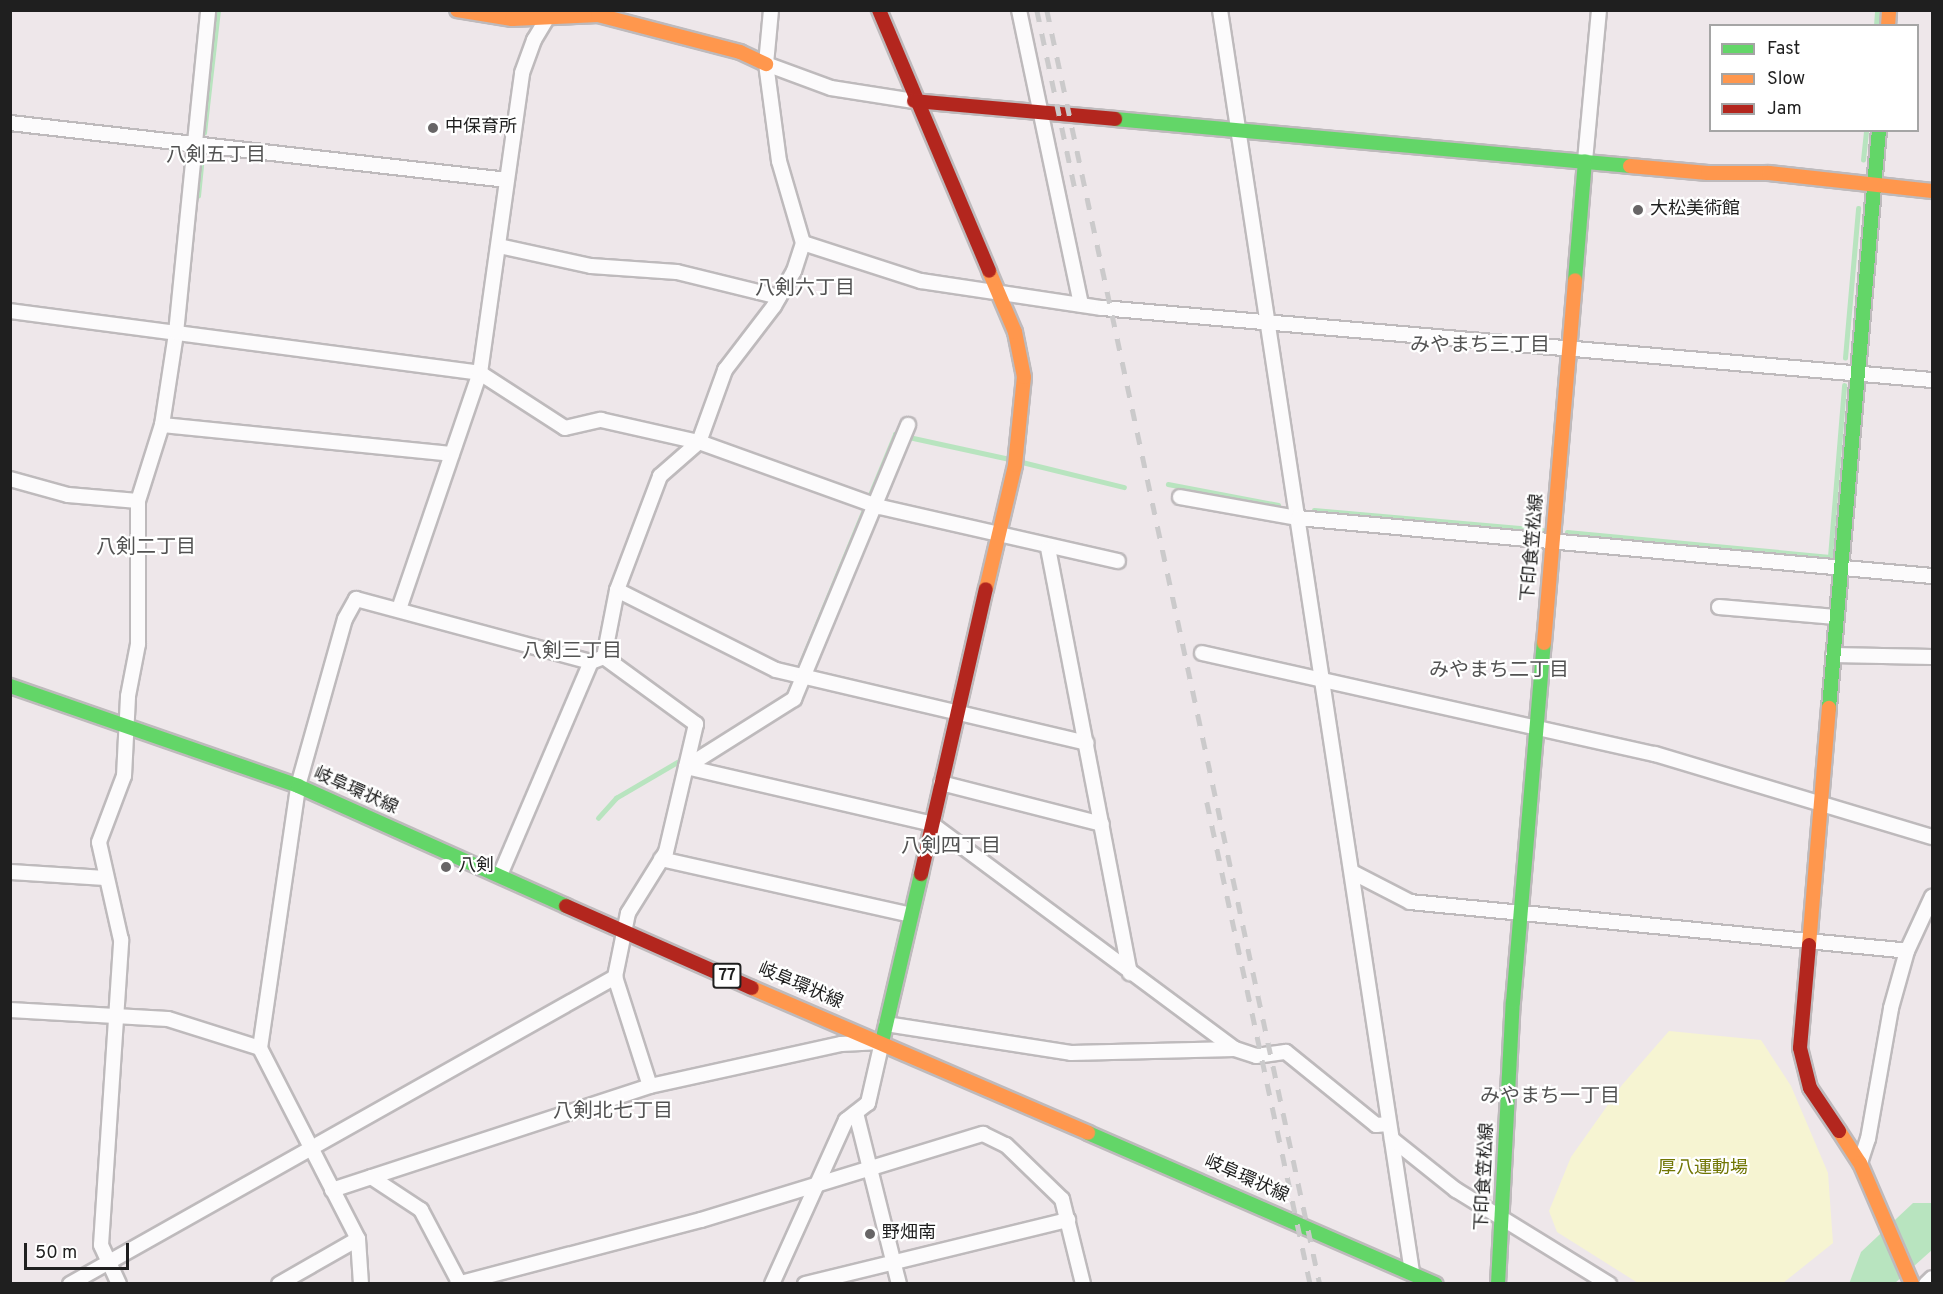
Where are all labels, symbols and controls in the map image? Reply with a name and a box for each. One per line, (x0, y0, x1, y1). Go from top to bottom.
legend (1709, 24, 1919, 132)
text: Fast (1767, 38, 1800, 61)
text: Slow (1767, 68, 1805, 91)
text: Jam (1767, 98, 1802, 121)
place label: 中保育所 (445, 117, 517, 139)
marker: 中保育所 (426, 121, 440, 135)
district label: 八剣五丁目 (166, 144, 266, 168)
place label: 大松美術館 (1650, 199, 1740, 221)
marker: 大松美術館 (1631, 203, 1645, 217)
district label: 八剣六丁目 (755, 277, 855, 301)
district label: みやまち三丁目 (1410, 334, 1550, 358)
street label: 下印食笠松線 (1519, 493, 1549, 603)
district label: 八剣二丁目 (96, 536, 196, 560)
district label: 八剣三丁目 (522, 640, 622, 664)
district label: みやまち二丁目 (1429, 659, 1569, 683)
street label: 岐阜環状線 (309, 764, 401, 820)
district label: 八剣四丁目 (901, 835, 1001, 859)
place label: 八剣 (458, 856, 494, 878)
marker: 八剣 (439, 860, 453, 874)
street label: 岐阜環状線 (754, 959, 846, 1015)
road number: 77 (712, 963, 742, 989)
district label: みやまち一丁目 (1480, 1085, 1620, 1109)
district label: 八剣北七丁目 (553, 1100, 673, 1124)
street label: 下印食笠松線 (1472, 1123, 1500, 1231)
street label: 岐阜環状線 (1200, 1152, 1292, 1208)
park label: 厚八運動場 (1658, 1158, 1748, 1180)
place label: 野畑南 (882, 1223, 936, 1245)
marker: 野畑南 (863, 1227, 877, 1241)
scale bar (27, 1231, 132, 1269)
text: 50 m (35, 1242, 77, 1265)

